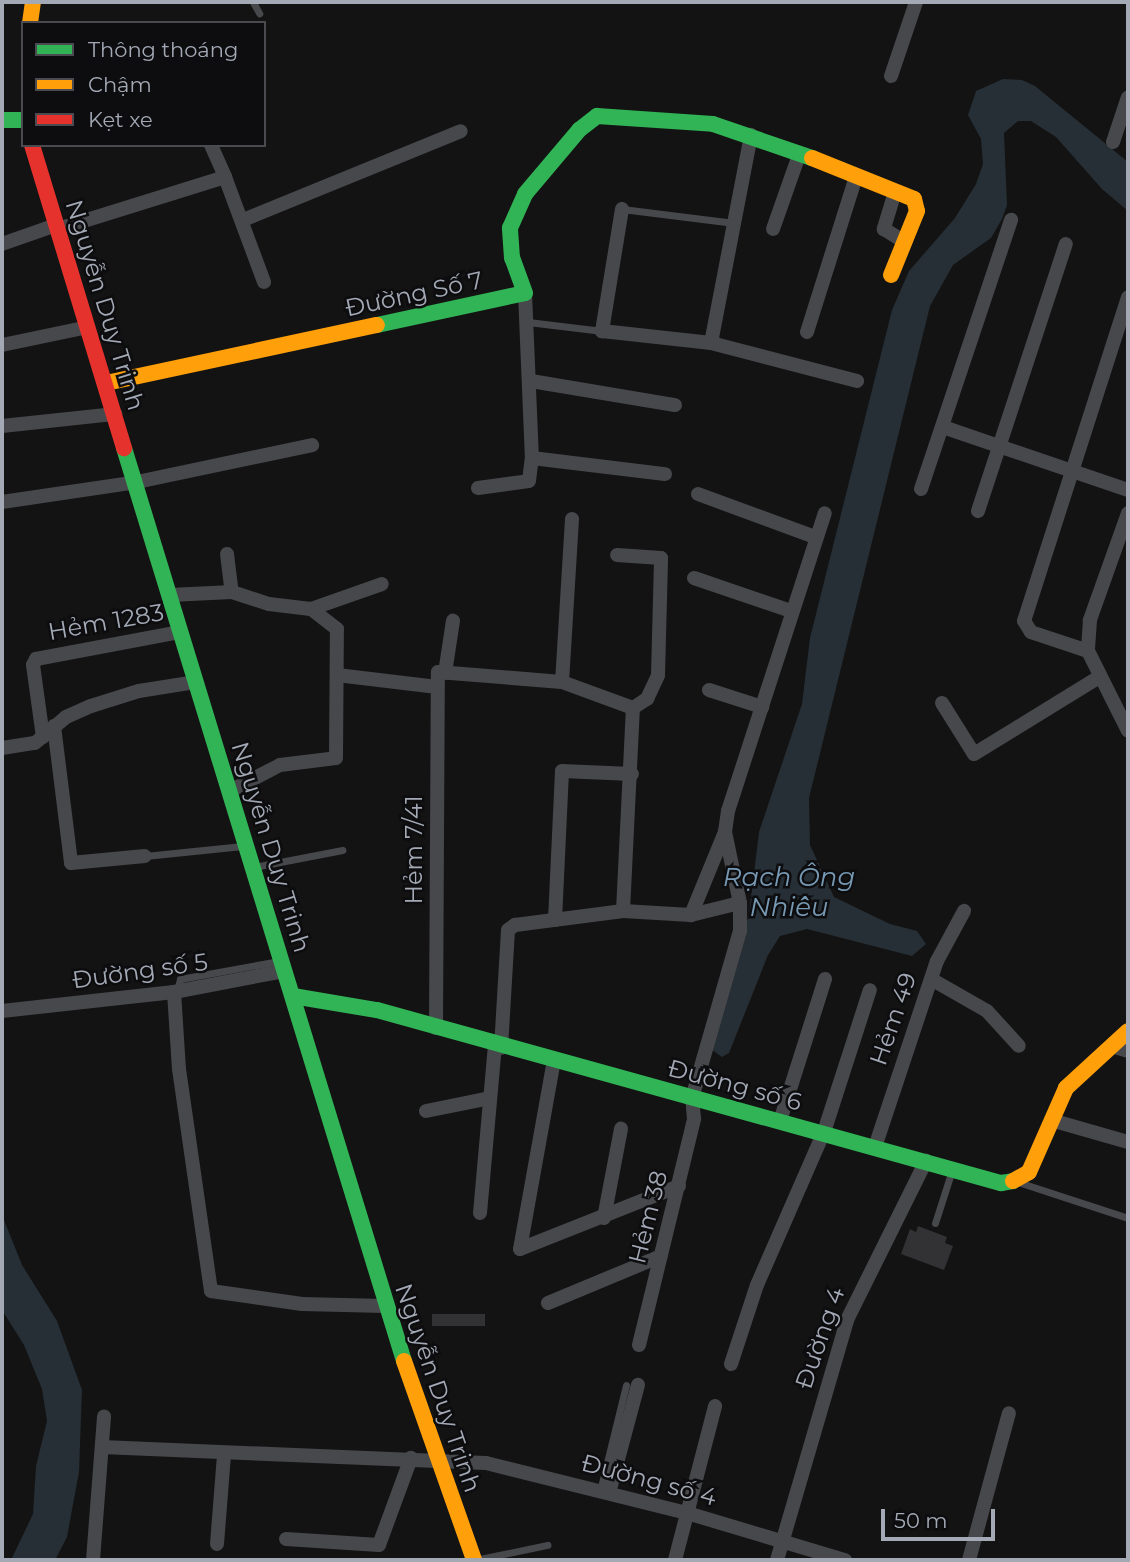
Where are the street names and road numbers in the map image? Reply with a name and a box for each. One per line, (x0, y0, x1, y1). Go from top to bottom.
street label: Nguyễn Duy Trinh (59, 196, 151, 414)
street label: Đường Số 7 (343, 265, 485, 323)
street label: Hẻm 1283 (46, 598, 166, 646)
street label: Nguyễn Duy Trinh (225, 738, 317, 956)
street label: Hẻm 7/41 (400, 795, 428, 905)
street label: Đường số 5 (70, 947, 210, 995)
street label: Hẻm 49 (864, 969, 922, 1069)
street label: Đường số 6 (665, 1053, 805, 1117)
street label: Hẻm 38 (623, 1168, 673, 1266)
street label: Nguyễn Duy Trinh (389, 1280, 487, 1496)
street label: Đường 4 (789, 1283, 851, 1393)
street label: Đường số 4 (578, 1448, 720, 1512)

